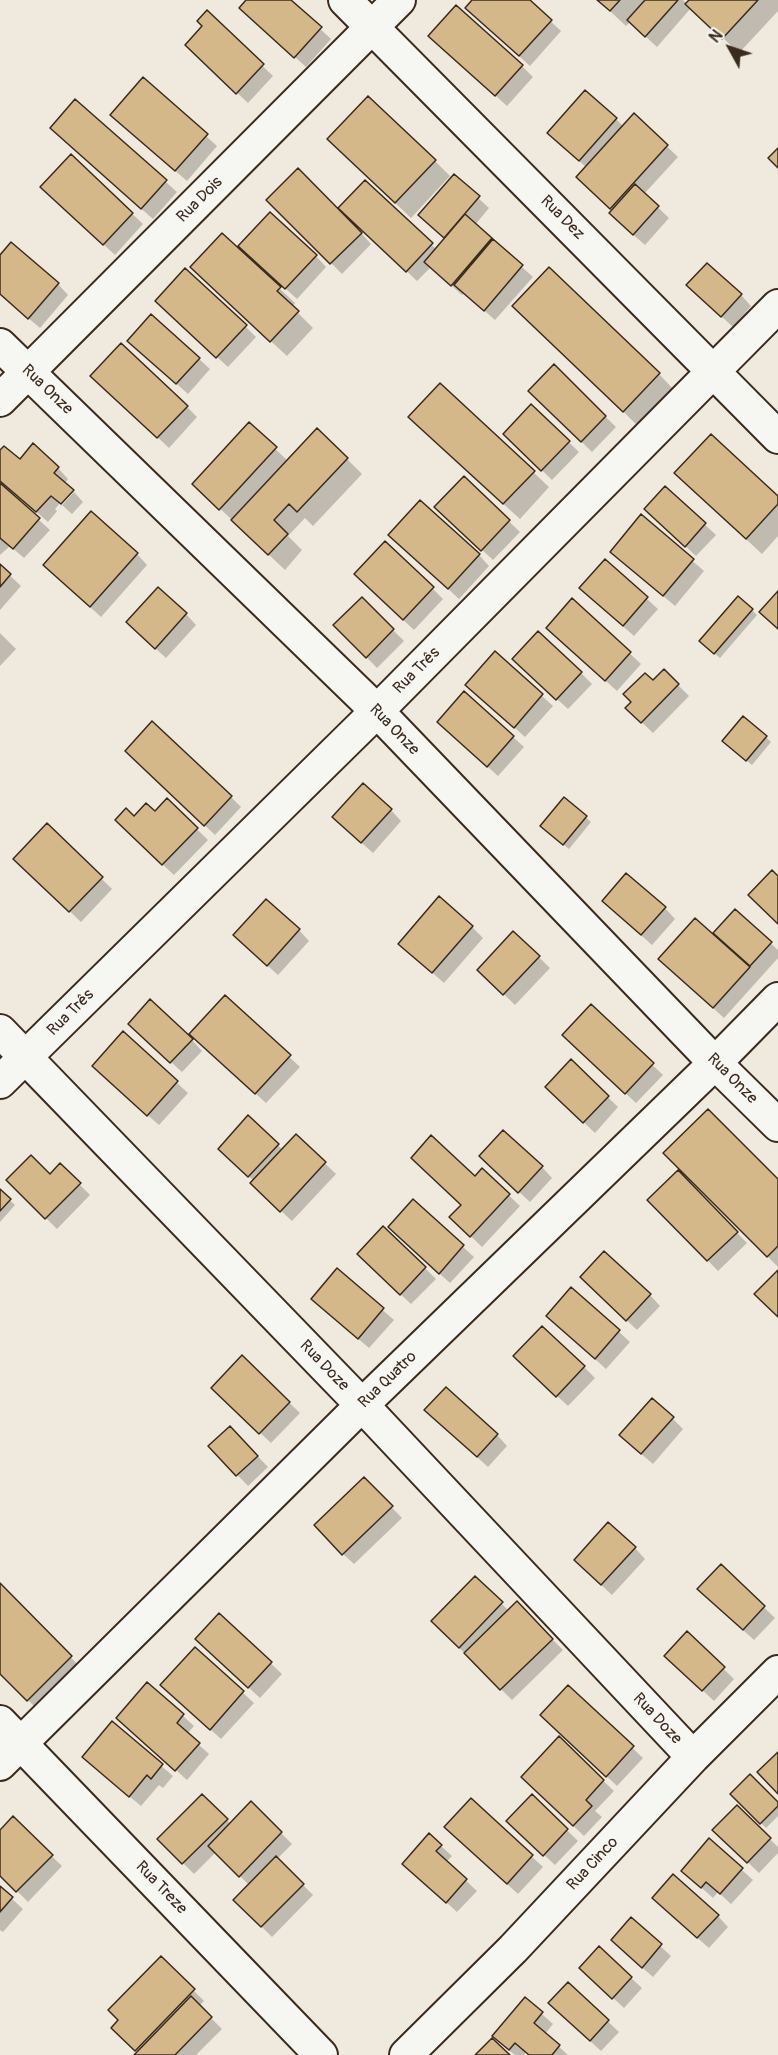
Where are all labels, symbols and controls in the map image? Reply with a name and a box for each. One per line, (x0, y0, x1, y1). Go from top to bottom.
north arrow (700, 18, 760, 78)
text: N (705, 26, 727, 47)
street label: Rua Dois (173, 173, 227, 227)
street label: Rua Dez (536, 192, 588, 244)
street label: Rua Onze (17, 361, 77, 419)
street label: Rua Três (390, 644, 444, 698)
street label: Rua Onze (365, 700, 423, 760)
street label: Rua Três (44, 986, 98, 1040)
street label: Rua Onze (703, 1050, 761, 1108)
street label: Rua Doze (295, 1337, 353, 1395)
street label: Rua Quatro (355, 1348, 421, 1412)
street label: Rua Doze (628, 1689, 686, 1749)
street label: Rua Cinco (563, 1833, 623, 1895)
street label: Rua Treze (131, 1858, 191, 1918)

